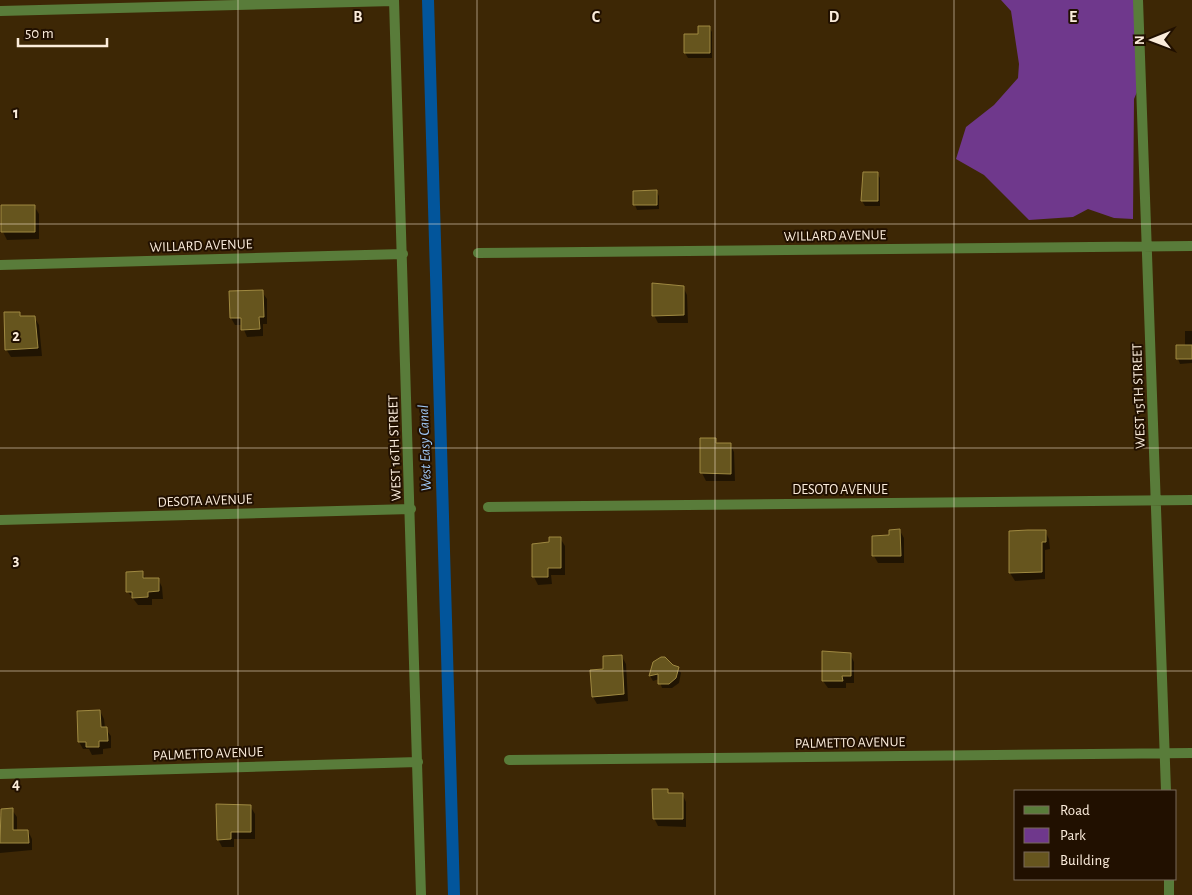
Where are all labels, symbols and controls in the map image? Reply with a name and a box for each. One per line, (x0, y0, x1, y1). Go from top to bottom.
text: B (353, 9, 363, 25)
text: C (592, 9, 601, 25)
text: D (829, 9, 840, 25)
text: E (1069, 9, 1077, 25)
scale bar (18, 15, 106, 47)
north arrow (1127, 15, 1177, 65)
text: 50 m (25, 26, 54, 41)
text: N (1133, 35, 1147, 45)
text: 1 (13, 105, 19, 121)
street label: WILLARD AVENUE (784, 228, 887, 244)
street label: WILLARD AVENUE (149, 237, 253, 255)
text: 2 (12, 328, 20, 344)
street label: WEST 15TH STREET (1130, 343, 1148, 449)
street label: WEST 16TH STREET (386, 394, 404, 501)
water label: West Easy Canal (416, 404, 434, 492)
street label: DESOTO AVENUE (792, 483, 888, 497)
street label: DESOTA AVENUE (157, 492, 253, 510)
text: 3 (13, 552, 20, 568)
street label: PALMETTO AVENUE (795, 735, 905, 751)
street label: PALMETTO AVENUE (153, 745, 264, 763)
text: 4 (12, 776, 20, 792)
legend (1014, 790, 1177, 880)
text: Road (1060, 803, 1090, 818)
text: Park (1060, 828, 1086, 843)
text: Building (1060, 853, 1110, 868)

